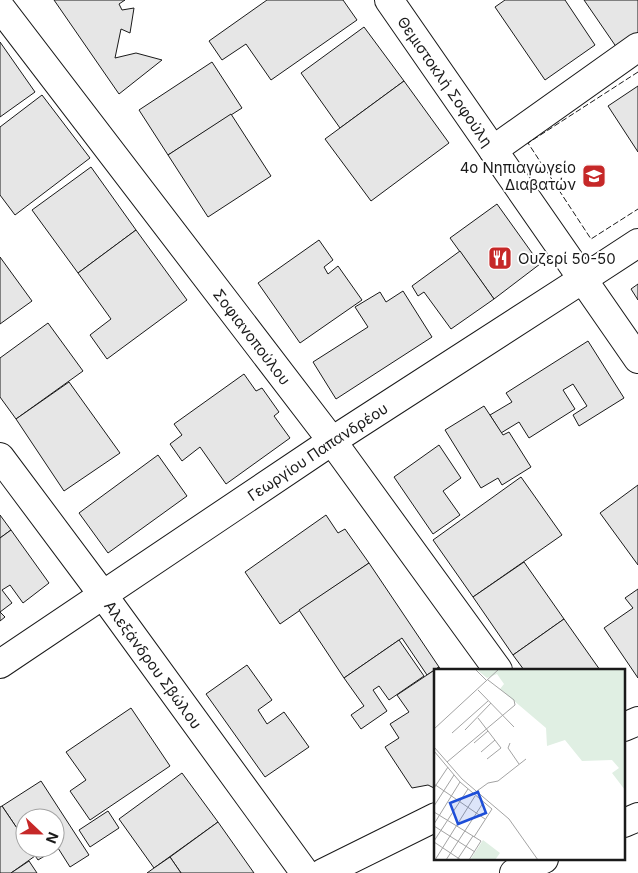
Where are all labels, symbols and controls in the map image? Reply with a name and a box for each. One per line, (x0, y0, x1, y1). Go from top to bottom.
street label: Θεμιστοκλή Σοφούλη (394, 12, 497, 150)
place label: 4ο Νηπιαγωγείο Διαβατών (460, 158, 576, 194)
school or university icon: 4ο Νηπιαγωγείο Διαβατών (581, 163, 607, 189)
restaurant icon: Ουζερί 50-50 (487, 245, 513, 271)
place label: Ουζερί 50-50 (518, 249, 616, 268)
street label: Σοφιανοπούλου (209, 285, 295, 388)
street label: Γεωργίου Παπανδρέου (244, 398, 391, 505)
street label: Αλεξάνδρου Σβώλου (101, 597, 206, 732)
inset map (434, 669, 626, 860)
north arrow (15, 808, 65, 858)
text: N (43, 830, 62, 846)

